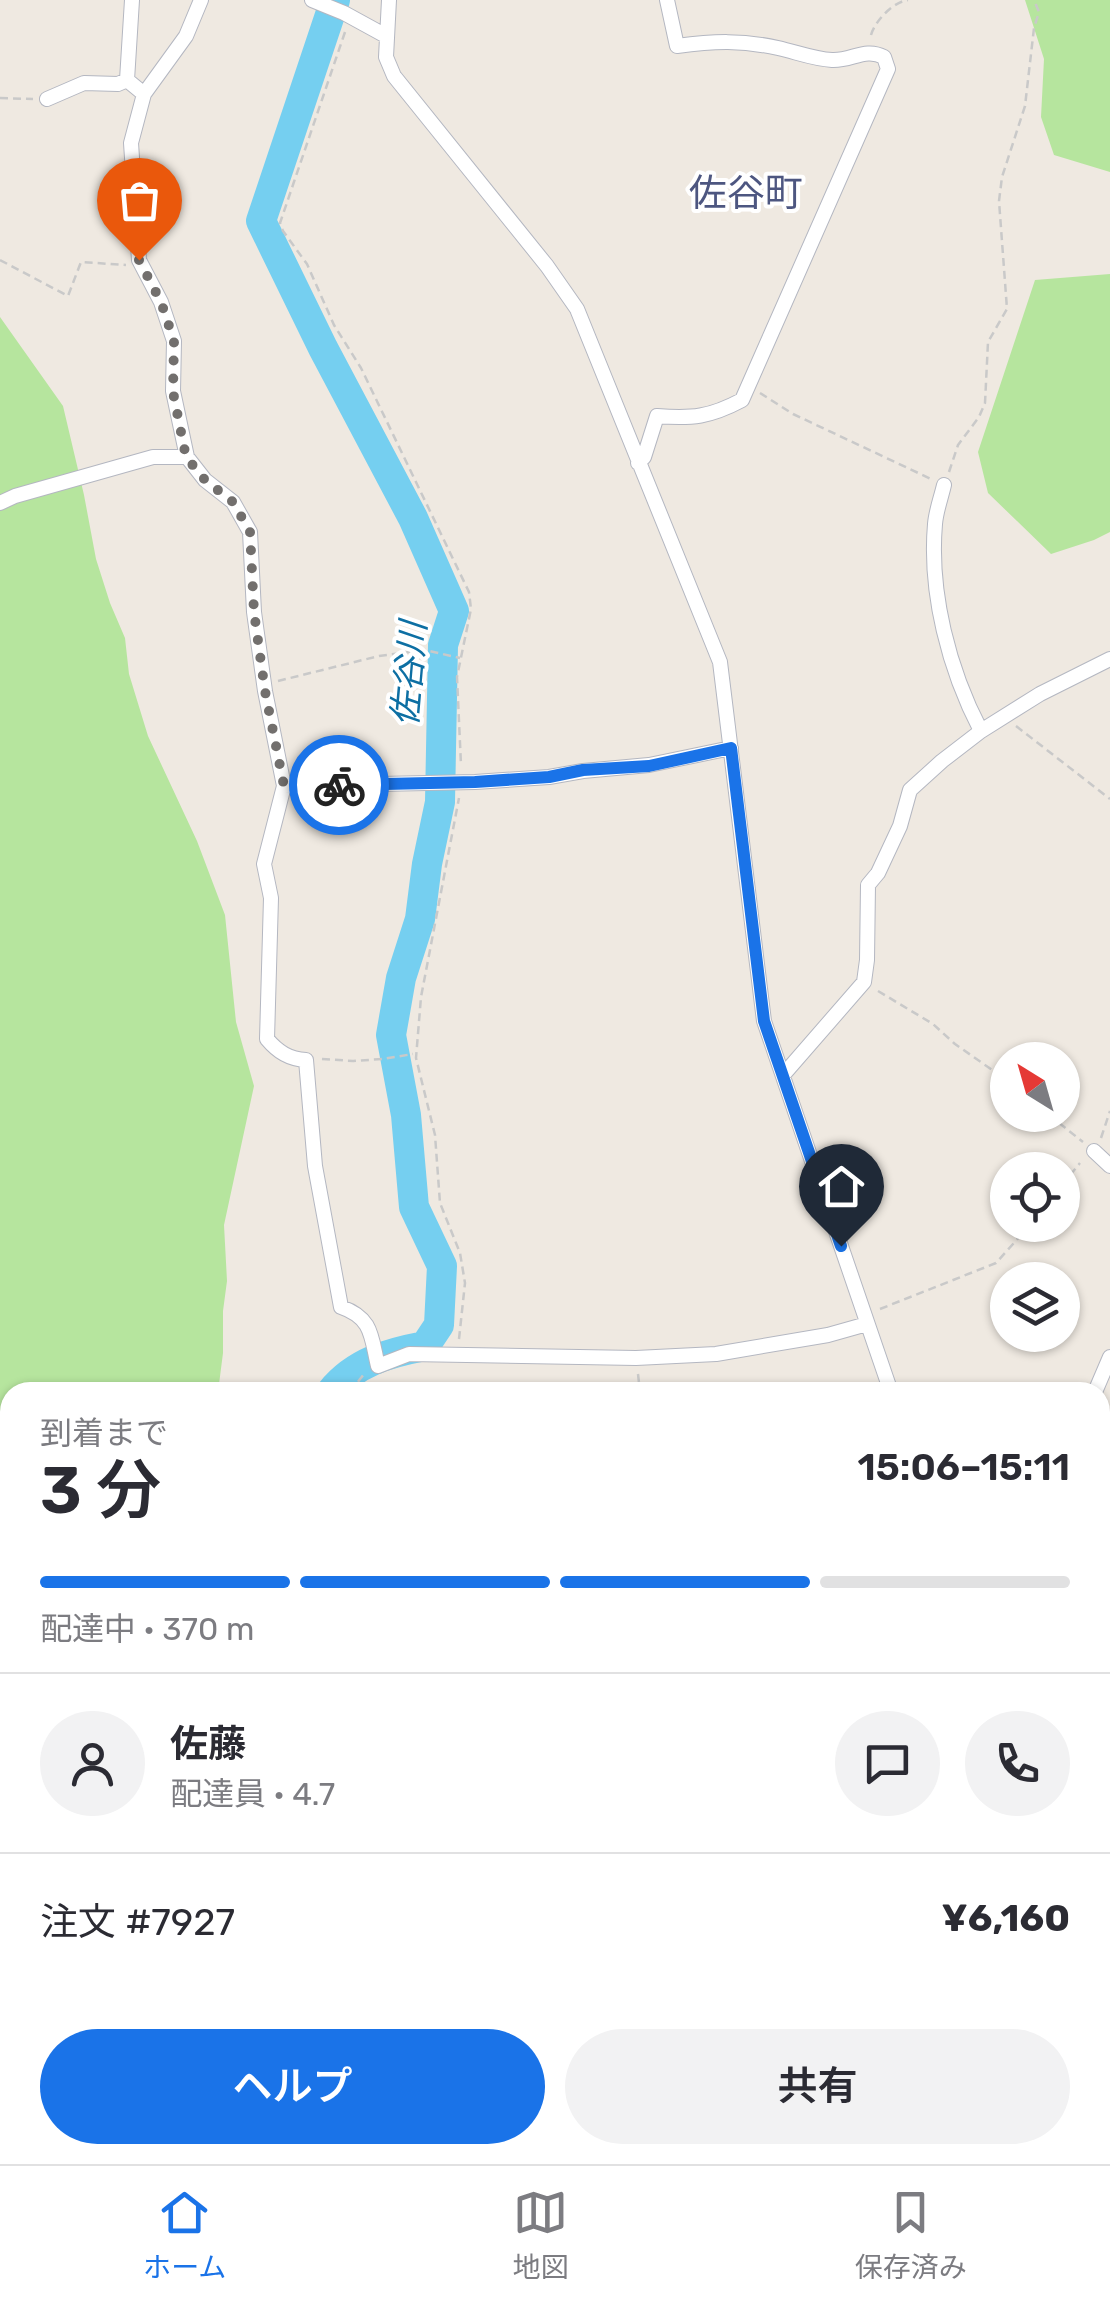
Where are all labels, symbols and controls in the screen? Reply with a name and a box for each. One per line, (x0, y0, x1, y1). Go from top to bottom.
pin (97, 158, 182, 261)
district label: 佐谷町 (689, 170, 803, 216)
icon: bag (112, 173, 167, 228)
water label: 佐谷川 (384, 616, 435, 728)
courier (289, 735, 389, 835)
icon: bike (312, 758, 367, 813)
north arrow (990, 1042, 1080, 1132)
map controls (990, 1042, 1080, 1352)
pin (799, 1144, 884, 1247)
button: locate (990, 1152, 1080, 1242)
icon: home (814, 1159, 869, 1214)
button: layers (990, 1262, 1080, 1352)
text: 到着まで (40, 1414, 168, 1452)
text: 15:06–15:11 (858, 1444, 1070, 1490)
text: 3 分 (40, 1452, 161, 1529)
text: 配達中 · 370 m (40, 1610, 255, 1648)
button: person (40, 1711, 145, 1816)
button: chat (835, 1711, 940, 1816)
button: phone (965, 1711, 1070, 1816)
text: 佐藤 (170, 1721, 246, 1767)
text: 配達員 · 4.7 (170, 1775, 335, 1813)
text: ¥6,160 (942, 1895, 1070, 1941)
text: 注文 #7927 (40, 1899, 235, 1945)
button: ヘルプ (40, 2029, 545, 2144)
button: 共有 (565, 2029, 1070, 2144)
tab: ホーム (143, 2185, 226, 2285)
tab: 地図 (513, 2185, 569, 2285)
tab: 保存済み (855, 2185, 967, 2285)

